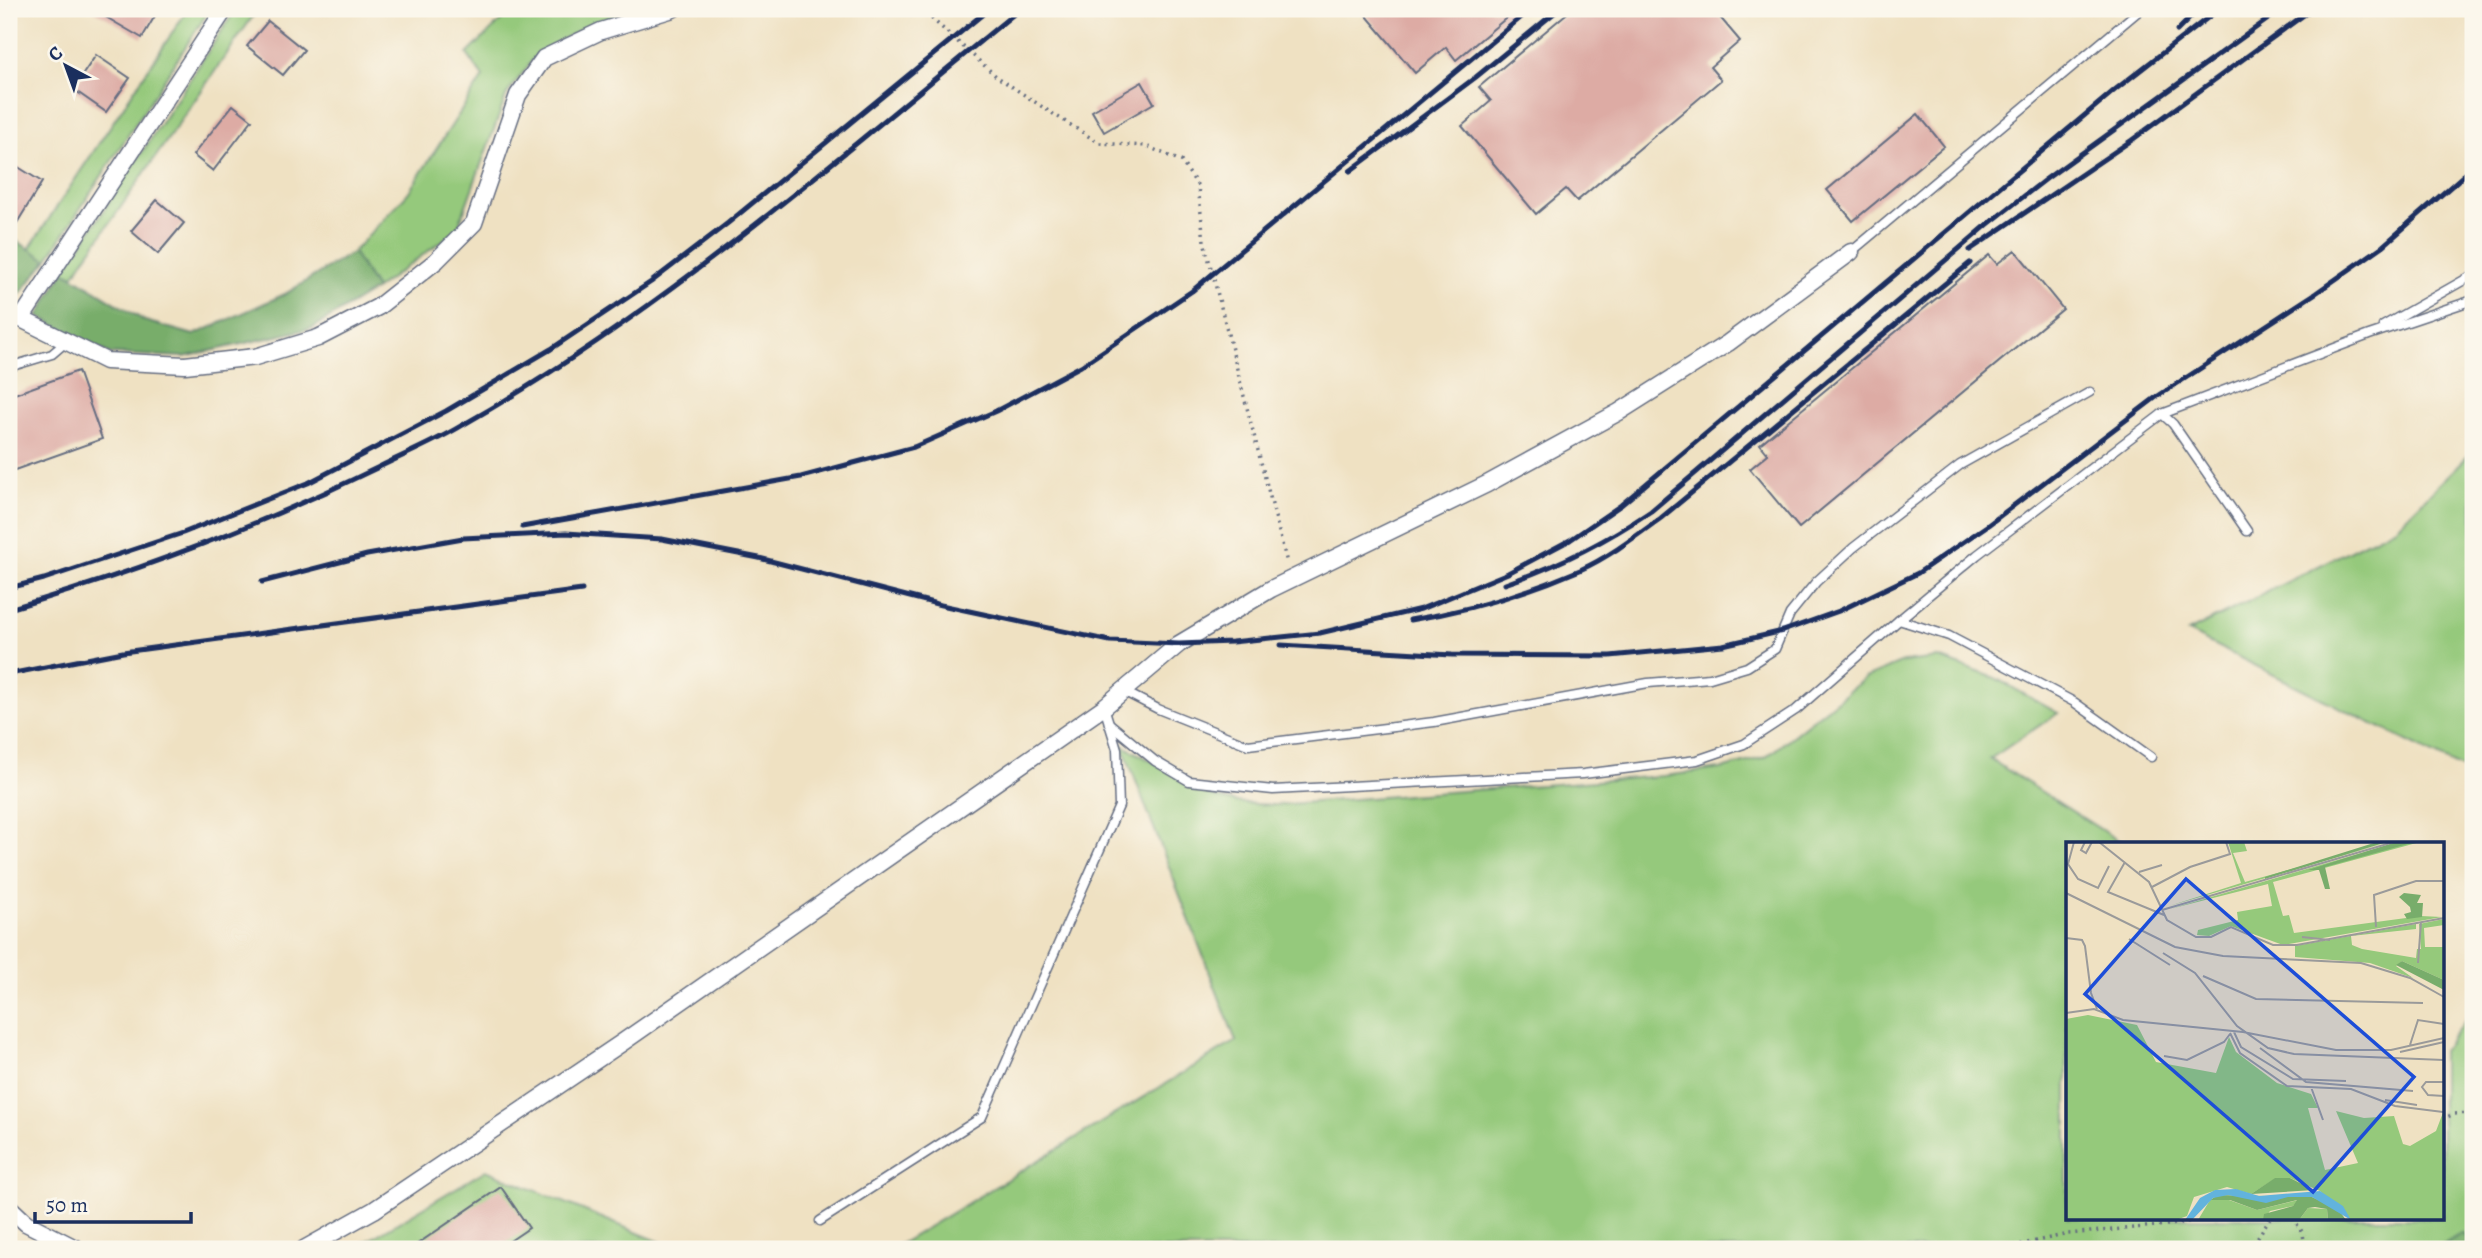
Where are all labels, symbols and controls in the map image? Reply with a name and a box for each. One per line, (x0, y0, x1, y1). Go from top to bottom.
north arrow (32, 32, 102, 102)
text: С (43, 40, 68, 68)
inset map (2066, 842, 2444, 1220)
scale bar (35, 1181, 191, 1225)
text: 50 m (46, 1191, 88, 1219)

